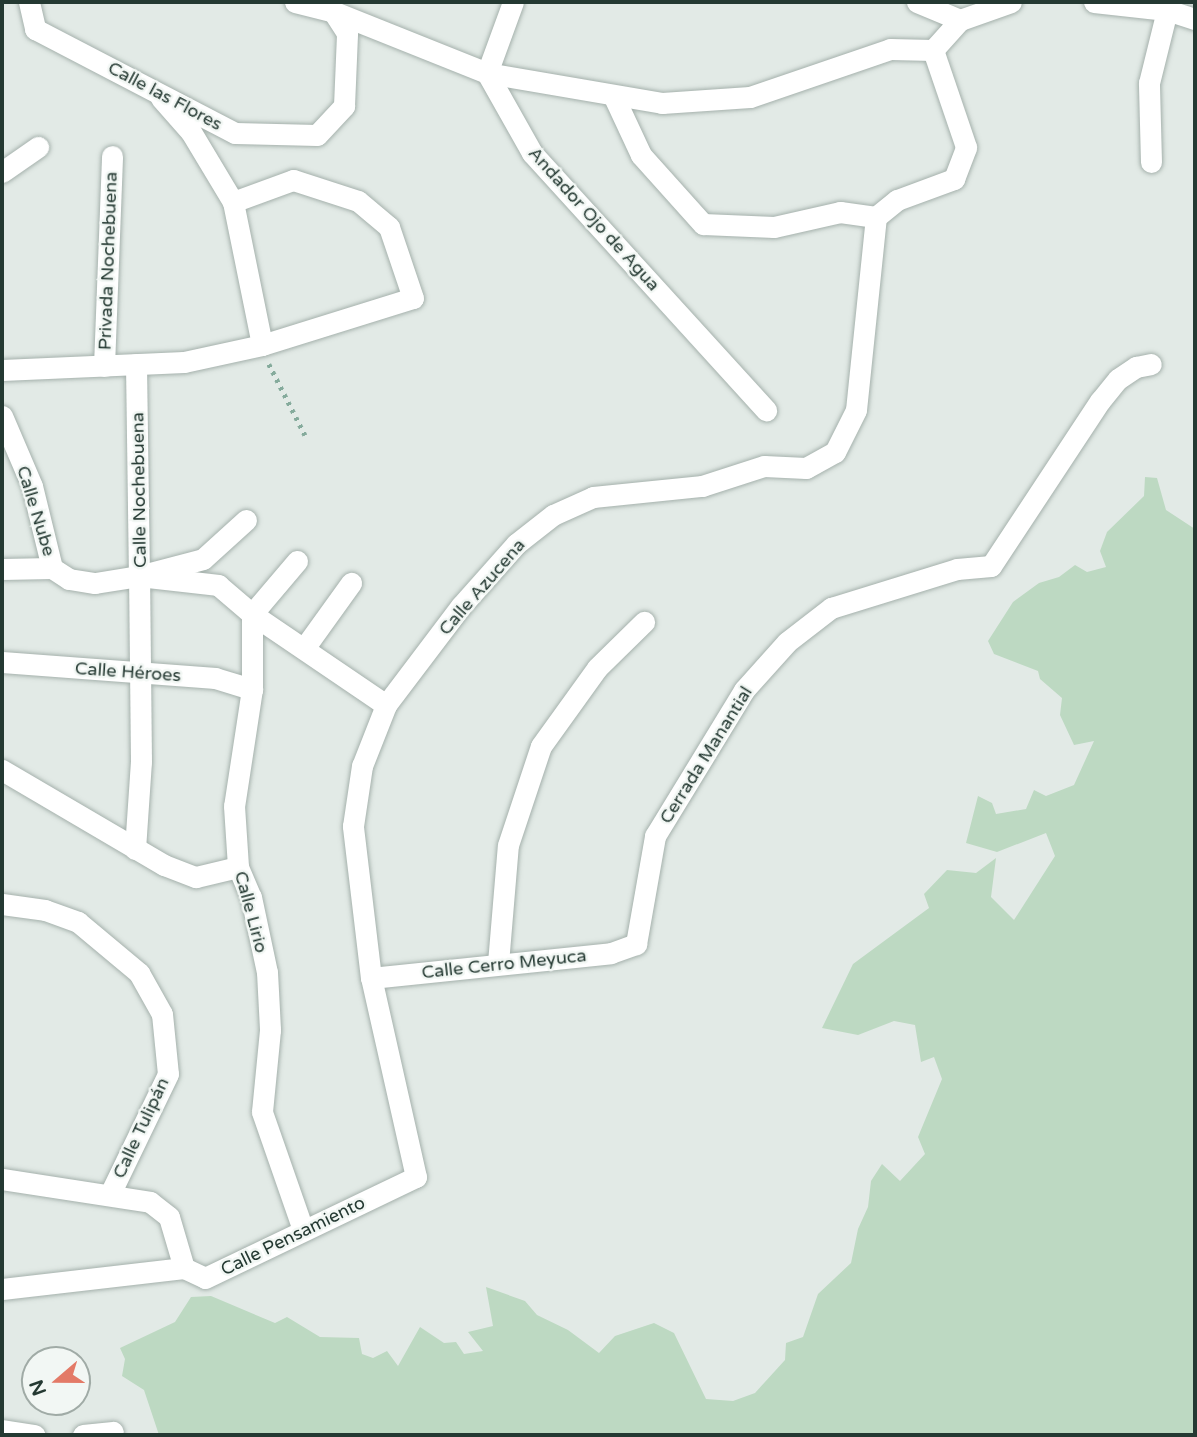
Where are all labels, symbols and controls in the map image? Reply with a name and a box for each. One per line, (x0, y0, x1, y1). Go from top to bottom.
street label: Calle las Flores (104, 57, 226, 135)
street label: Andador Ojo de Agua (524, 143, 664, 295)
street label: Privada Nochebuena (94, 171, 122, 351)
street label: Calle Nochebuena (127, 412, 151, 568)
street label: Calle Nube (12, 463, 60, 559)
street label: Calle Azucena (434, 534, 530, 640)
street label: Calle Héroes (74, 658, 182, 686)
street label: Cerrada Manantial (655, 682, 757, 828)
street label: Calle Lirio (230, 869, 272, 955)
street label: Calle Cerro Meyuca (421, 945, 587, 983)
street label: Calle Tulipán (108, 1074, 174, 1182)
street label: Calle Pensamiento (217, 1192, 369, 1280)
north arrow (21, 1346, 91, 1416)
text: N (25, 1377, 51, 1398)

